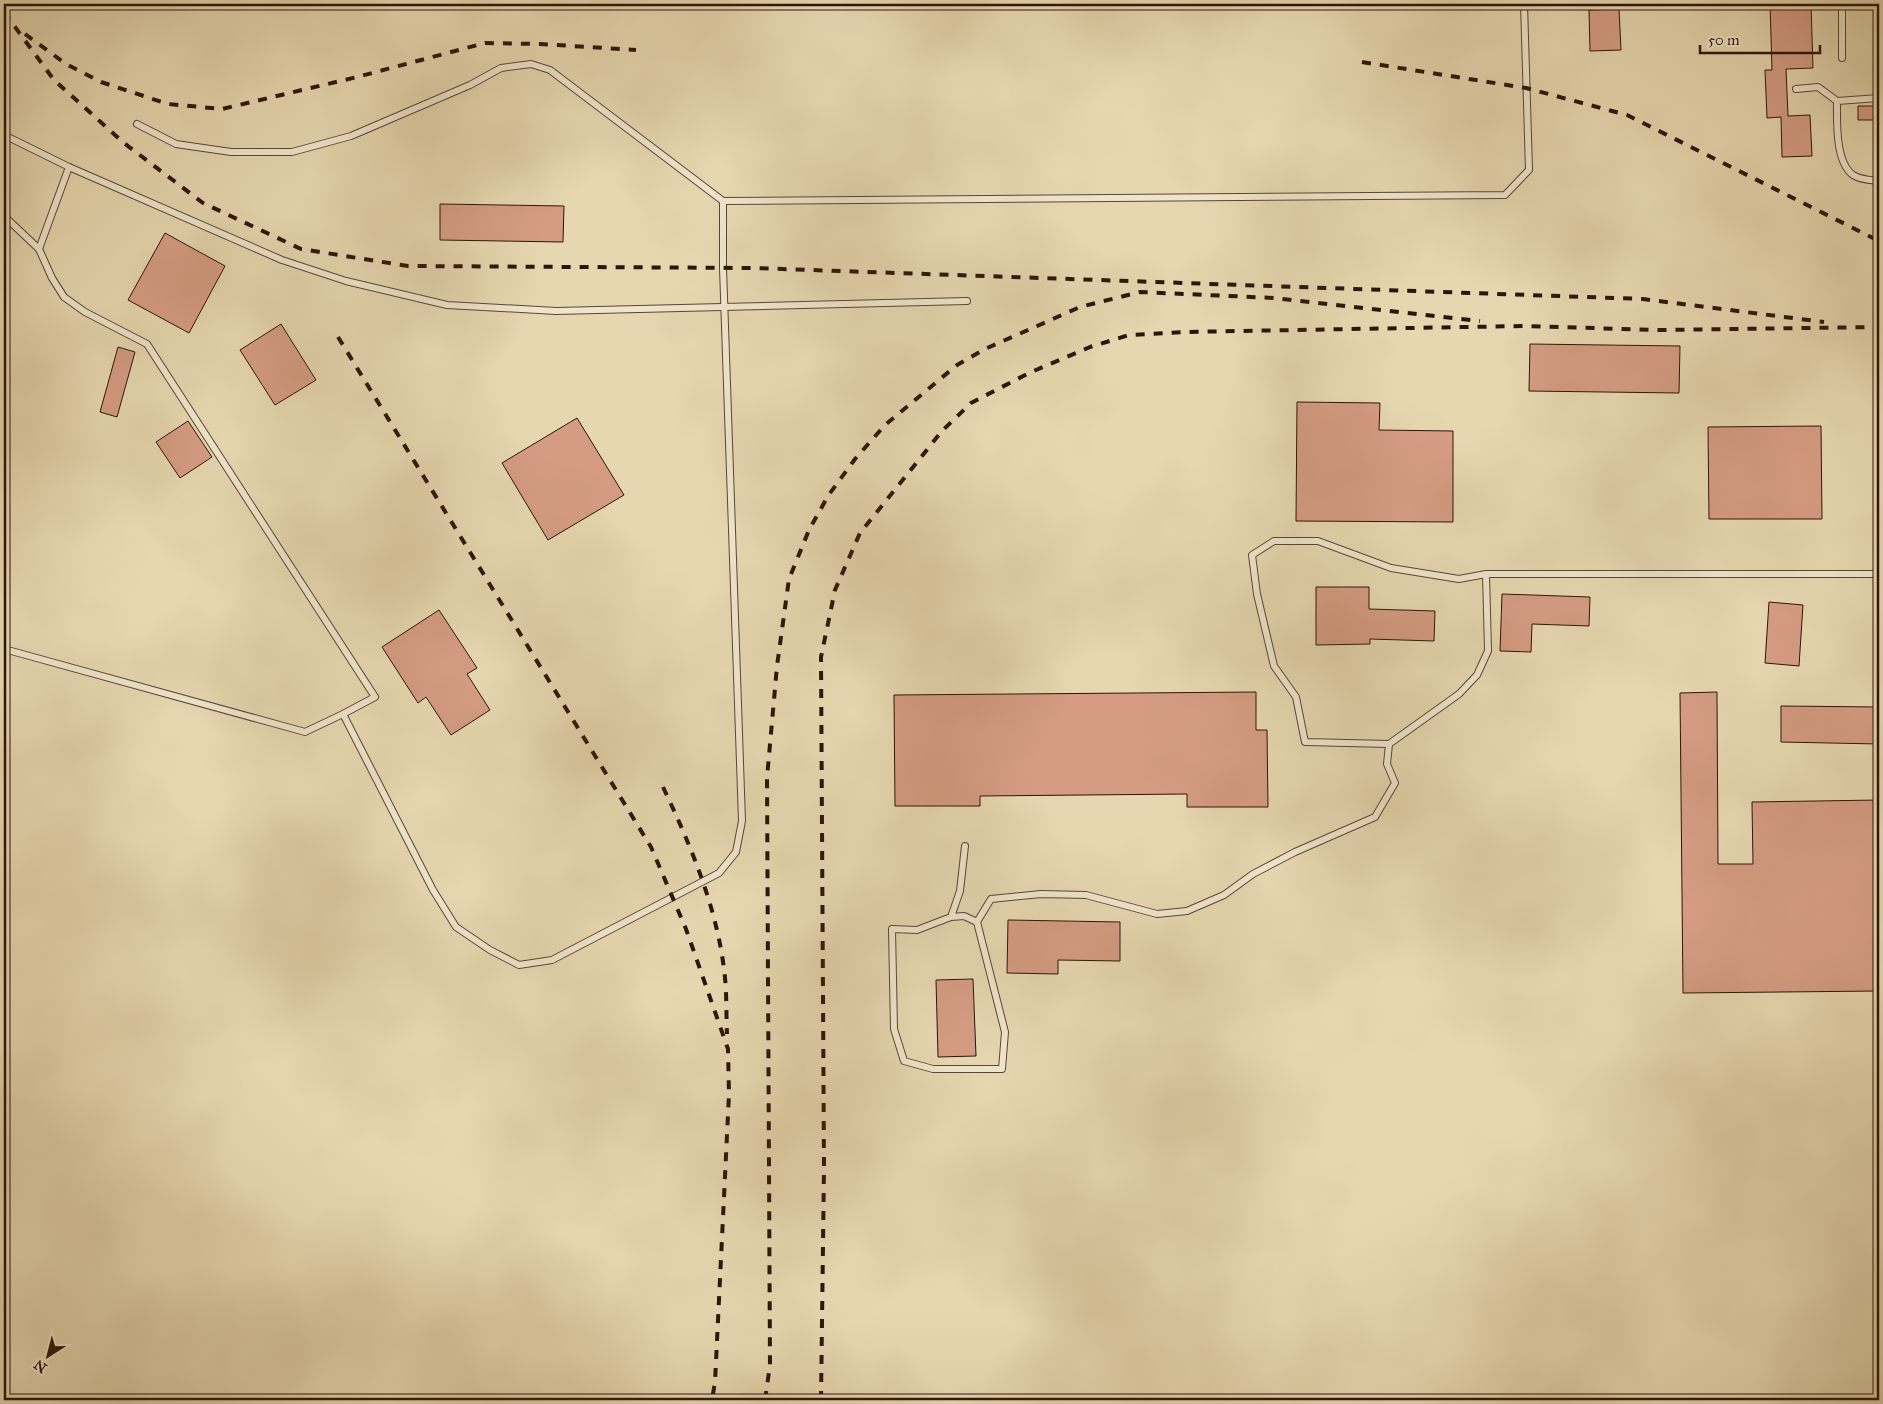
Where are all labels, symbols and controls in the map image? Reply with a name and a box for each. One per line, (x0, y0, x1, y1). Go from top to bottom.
scale bar (1700, 22, 1820, 54)
text: 50 m (1708, 31, 1740, 49)
north arrow (22, 1332, 72, 1382)
text: N (31, 1356, 50, 1376)

